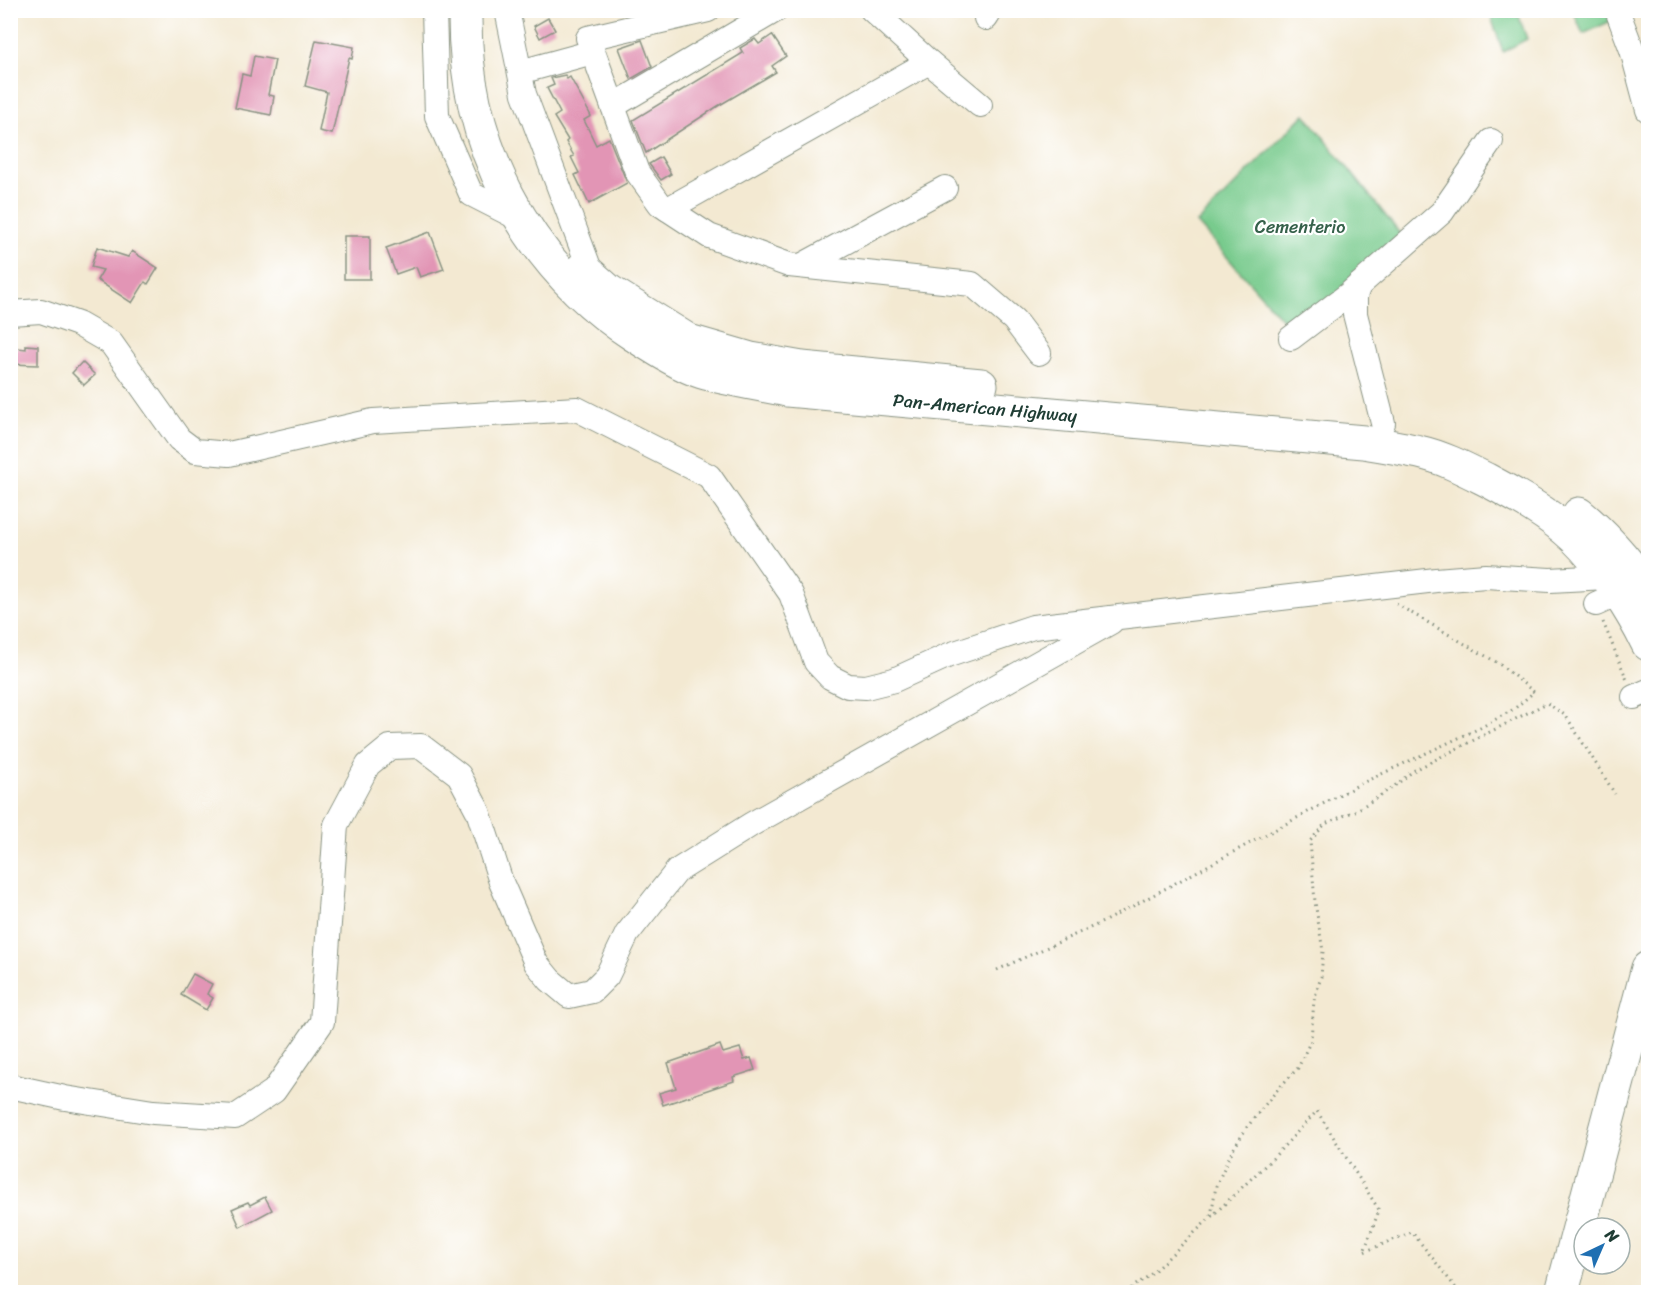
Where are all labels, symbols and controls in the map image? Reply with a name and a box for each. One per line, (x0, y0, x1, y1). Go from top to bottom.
park label: Cementerio (1255, 211, 1345, 243)
street label: Pan-American Highway (892, 384, 1079, 432)
north arrow (1572, 1216, 1632, 1276)
text: N (1597, 1221, 1627, 1250)

